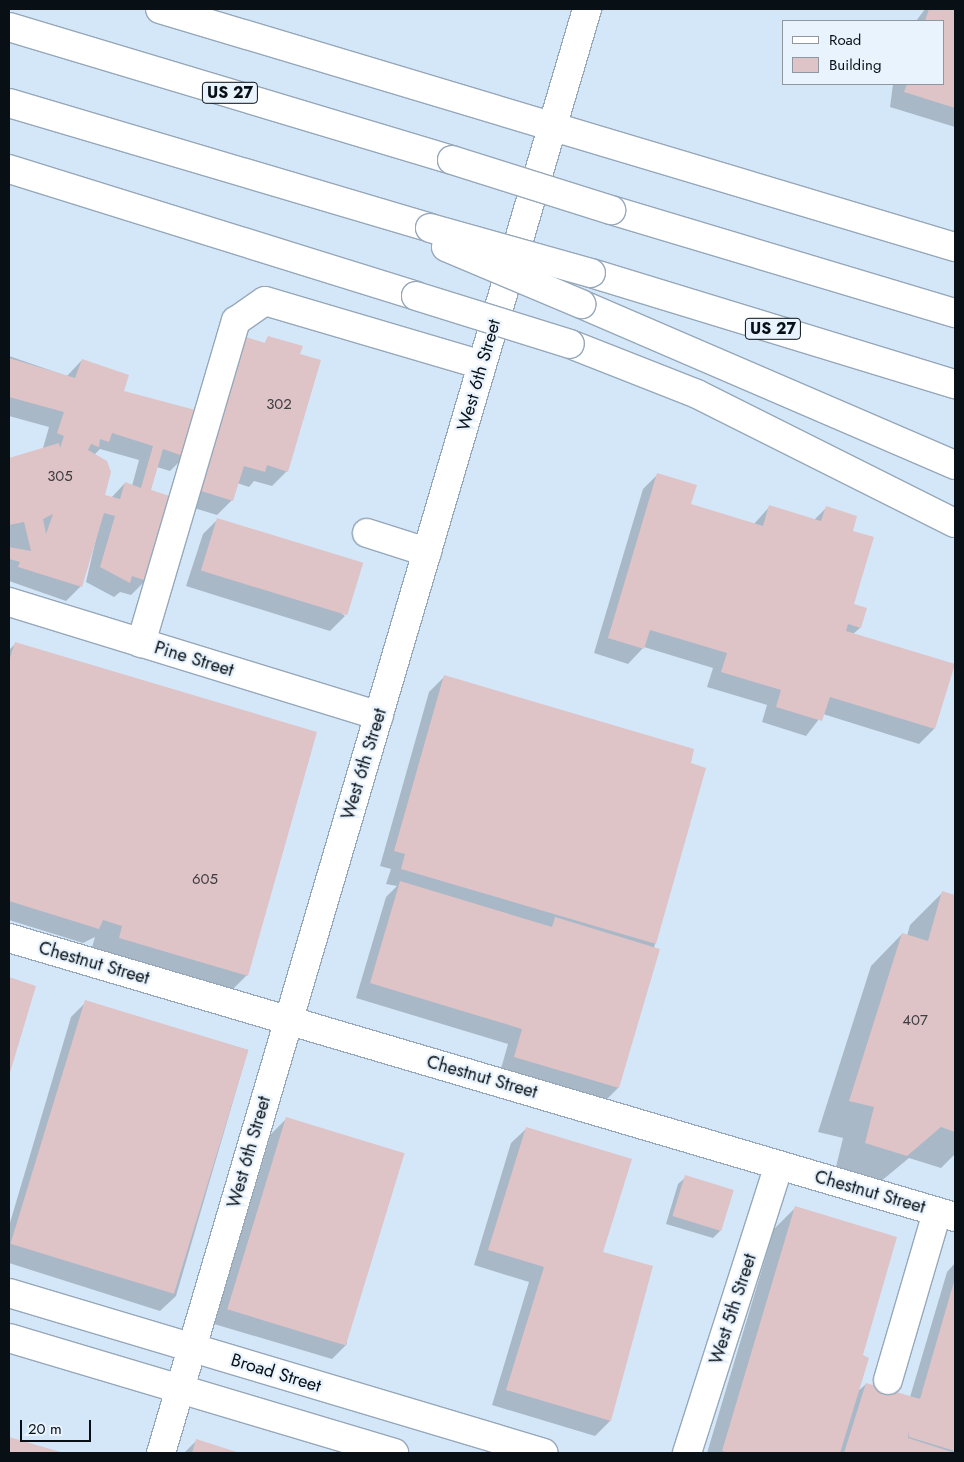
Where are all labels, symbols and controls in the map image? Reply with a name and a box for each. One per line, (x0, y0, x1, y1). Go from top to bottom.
legend (782, 20, 944, 85)
text: Road (829, 29, 861, 51)
text: Building (829, 54, 881, 76)
road number: US 27 (201, 80, 259, 106)
road number: US 27 (744, 316, 802, 342)
street label: West 6th Street (453, 317, 505, 433)
house number: 302 (266, 396, 292, 414)
house number: 305 (47, 468, 73, 486)
street label: Pine Street (152, 637, 236, 681)
street label: West 6th Street (337, 706, 391, 822)
house number: 605 (192, 871, 218, 889)
street label: Chestnut Street (36, 937, 152, 989)
house number: 407 (902, 1012, 928, 1030)
street label: Chestnut Street (424, 1051, 540, 1103)
street label: West 6th Street (223, 1094, 275, 1210)
street label: Chestnut Street (812, 1166, 928, 1218)
street label: West 5th Street (705, 1251, 761, 1367)
street label: Broad Street (228, 1349, 324, 1397)
scale bar (22, 1410, 94, 1442)
text: 20 m (28, 1418, 62, 1440)

